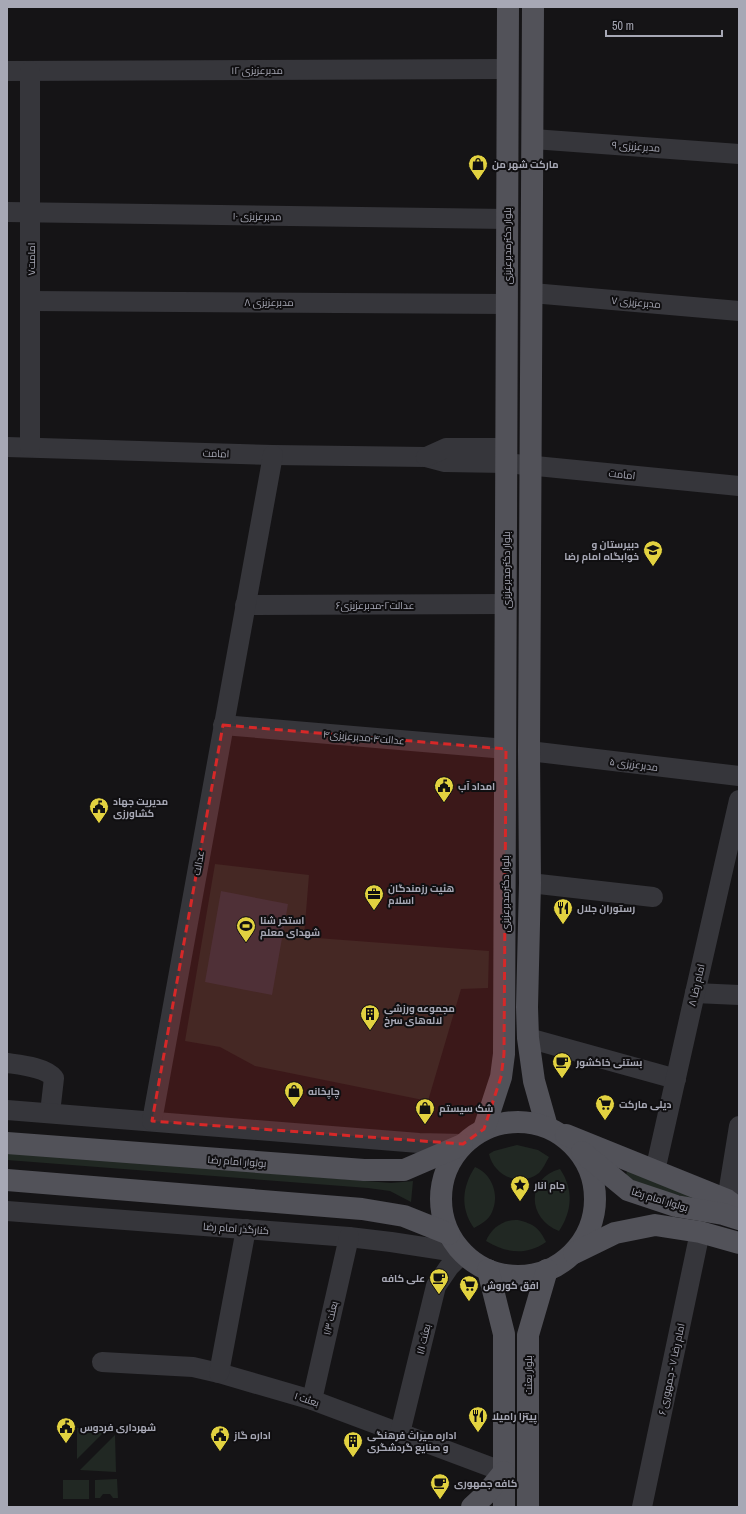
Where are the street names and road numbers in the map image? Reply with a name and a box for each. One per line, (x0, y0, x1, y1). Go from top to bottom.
street label: مدبرعزیزی ۱۲ (231, 64, 283, 77)
street label: مدبرعزیزی ۹ (611, 138, 661, 155)
street label: بلوار دکترمدبرعزیزی (501, 207, 514, 285)
street label: مدبرعزیزی ۱۰ (232, 210, 282, 223)
street label: امامت۷ (25, 243, 38, 275)
street label: مدبرعزیزی ۷ (611, 294, 661, 311)
street label: مدبرعزیزی ۸ (244, 296, 294, 309)
street label: امامت (202, 447, 230, 460)
street label: امامت (608, 467, 636, 482)
street label: بلوار دکترمدبرعزیزی (500, 531, 513, 609)
street label: عدالت۲-مدبرعزیزی۶ (336, 599, 414, 612)
street label: عدالت۴-مدبرعزیزی۴ (323, 727, 405, 748)
street label: مدبرعزیزی ۵ (609, 755, 659, 774)
street label: عدالت (190, 850, 207, 876)
street label: بلوار دکترمدبرعزیزی (499, 855, 512, 933)
street label: امام رضا ۸ (685, 963, 709, 1008)
street label: بولوار امام رضا (207, 1153, 267, 1171)
street label: بولوار امام رضا (629, 1185, 690, 1215)
street label: کنارگذر امام رضا (202, 1220, 269, 1238)
street label: بعثت ۱/۳ (320, 1300, 341, 1336)
street label: امام رضا ۷ - جمهوری ۶ (655, 1322, 689, 1416)
street label: بعثت ۱/۱ (413, 1323, 434, 1356)
street label: بلوار بعثت (522, 1355, 535, 1395)
street label: بعثت ۱ (293, 1389, 321, 1410)

